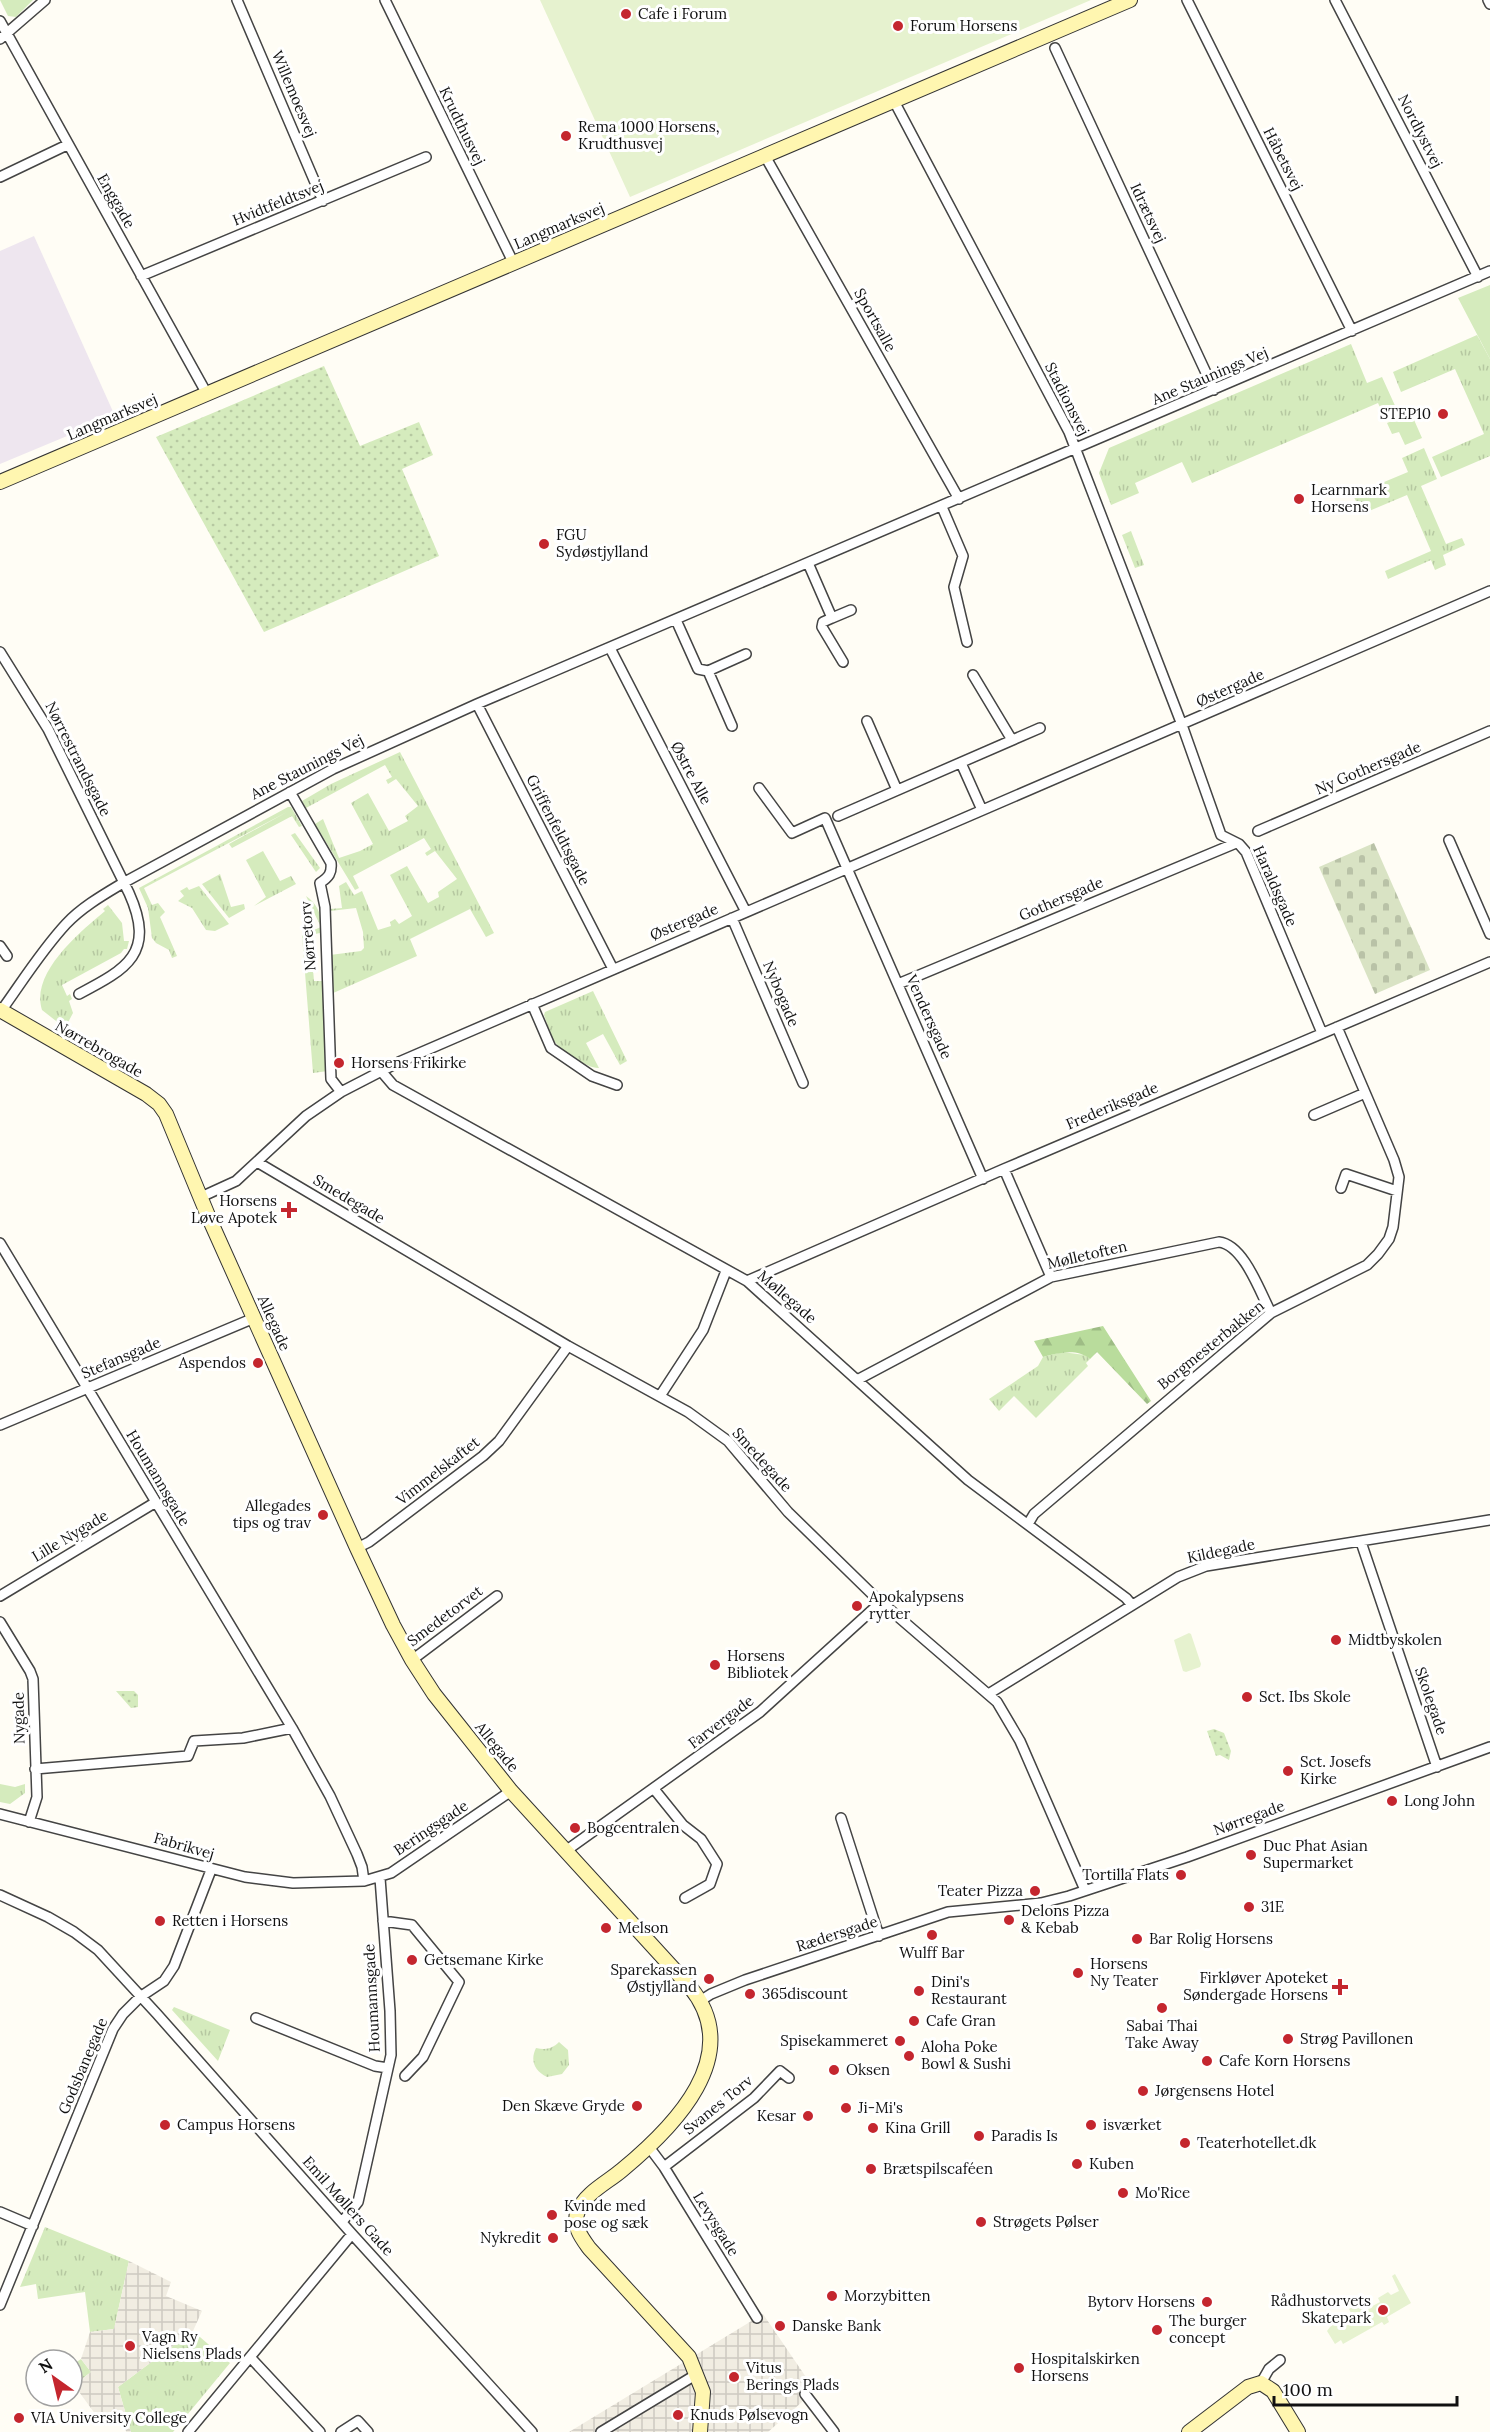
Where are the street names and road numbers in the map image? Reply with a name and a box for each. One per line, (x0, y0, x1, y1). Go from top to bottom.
street label: Willemoesvej (268, 48, 321, 140)
street label: Krudthusvej (435, 83, 490, 168)
street label: Nordlystvej (1394, 91, 1447, 171)
street label: Håbetsvej (1259, 124, 1307, 194)
street label: Enggade (93, 170, 140, 231)
street label: Hvidtfeldtsvej (230, 176, 326, 229)
street label: Idrætsvej (1126, 180, 1171, 246)
street label: Langmarksvej (511, 198, 607, 253)
street label: Sportsalle (850, 285, 901, 355)
street label: Ane Staunings Vej (1148, 343, 1271, 409)
street label: Stadionsvej (1041, 359, 1094, 439)
street label: Langmarksvej (64, 389, 160, 444)
street label: Østergade (1193, 664, 1267, 711)
street label: Nørrestrandsgade (41, 698, 116, 819)
street label: Ane Staunings Vej (246, 730, 366, 804)
street label: Ny Gothersgade (1312, 737, 1423, 798)
street label: Østre Alle (667, 738, 716, 808)
street label: Griffenfeldtsgade (522, 771, 595, 888)
street label: Haraldsgade (1249, 842, 1302, 929)
street label: Gothersgade (1016, 872, 1106, 925)
street label: Østergade (647, 899, 721, 944)
street label: Nørretorv (296, 900, 319, 971)
street label: Nybogade (759, 958, 804, 1030)
street label: Vendersgade (902, 971, 956, 1062)
street label: Nørrebrogade (52, 1016, 146, 1081)
street label: Frederiksgade (1063, 1078, 1161, 1134)
street label: Smedegade (310, 1170, 388, 1227)
street label: Mølletoften (1045, 1236, 1129, 1273)
street label: Møllegade (754, 1266, 821, 1327)
street label: Allegade (253, 1291, 295, 1354)
street label: Borgmesterbakken (1154, 1296, 1268, 1393)
street label: Stefansgade (78, 1332, 163, 1383)
street label: Smedegade (729, 1424, 796, 1496)
street label: Houmannsgade (122, 1426, 195, 1529)
street label: Vimmelskaftet (391, 1432, 483, 1510)
street label: Lille Nygade (28, 1505, 111, 1566)
street label: Kildegade (1185, 1534, 1257, 1567)
street label: Smedetorvet (403, 1581, 486, 1650)
street label: Skolegade (1411, 1664, 1452, 1737)
street label: Farvergade (684, 1691, 757, 1752)
street label: Nygade (9, 1692, 28, 1744)
street label: Allegade (471, 1717, 523, 1776)
street label: Beringsgade (390, 1796, 472, 1859)
street label: Nørregade (1211, 1796, 1287, 1839)
street label: Fabrikvej (152, 1828, 217, 1863)
street label: Rædersgade (794, 1911, 880, 1956)
street label: Houmannsgade (359, 1943, 384, 2053)
street label: Godsbanegade (54, 2015, 111, 2117)
street label: Svanes Torv (679, 2071, 756, 2138)
street label: Emil Møllers Gade (299, 2152, 398, 2259)
street label: Levysgade (689, 2188, 744, 2259)

